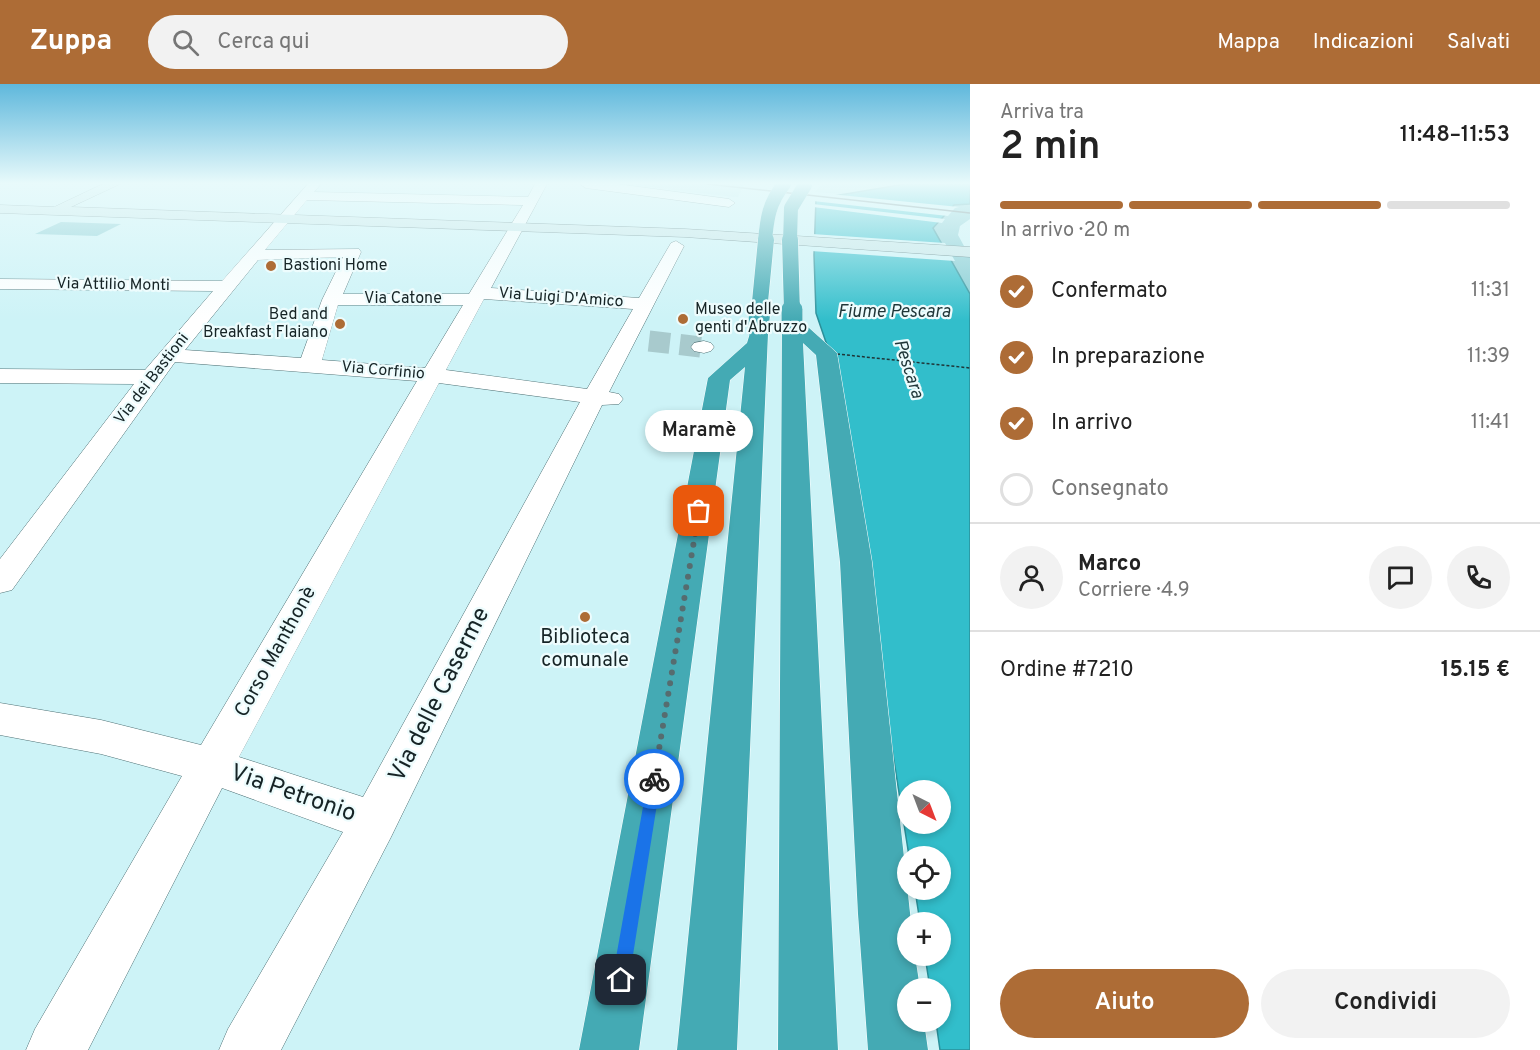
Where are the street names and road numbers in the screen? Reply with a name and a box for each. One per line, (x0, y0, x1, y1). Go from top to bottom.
street label: Via Attilio Monti (56, 274, 170, 296)
street label: Via Luigi D'Amico (498, 284, 624, 312)
street label: Via Catone (364, 289, 442, 309)
street label: Via dei Bastioni (110, 329, 194, 429)
street label: Via Corfinio (340, 357, 426, 385)
street label: Corso Manthonè (229, 582, 323, 722)
street label: Via delle Caserme (383, 602, 497, 788)
street label: Via Petronio (226, 758, 360, 830)

